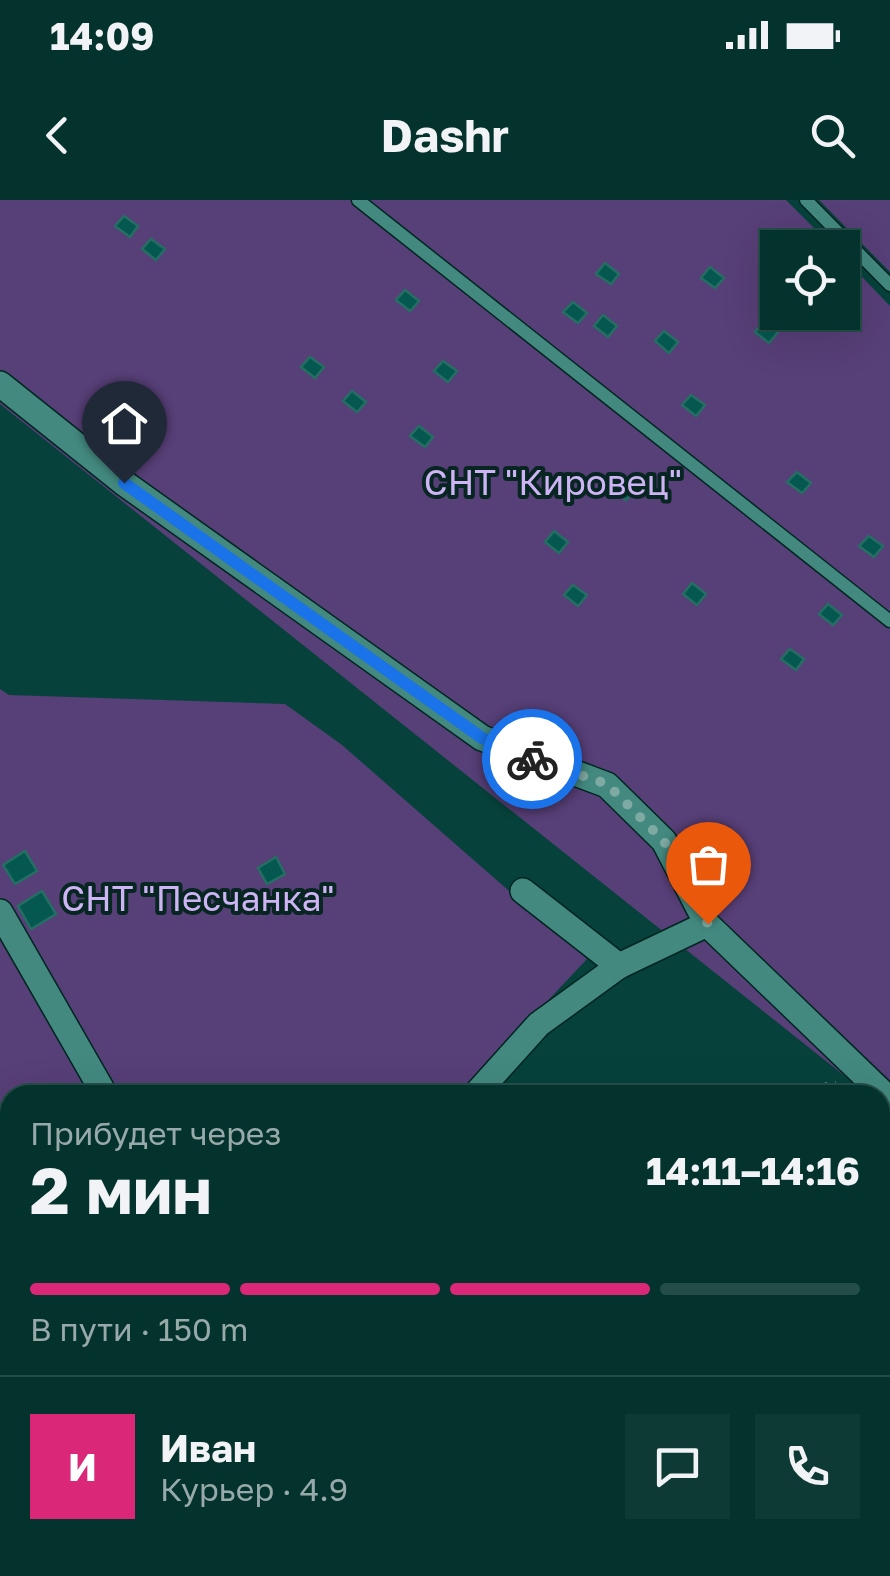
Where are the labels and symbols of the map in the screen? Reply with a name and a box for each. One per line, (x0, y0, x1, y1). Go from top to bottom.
pin (82, 381, 167, 484)
park label: СНТ "Кировец" (424, 461, 682, 503)
courier (482, 709, 582, 809)
pin (666, 822, 751, 925)
park label: СНТ "Песчанка" (61, 877, 335, 919)

